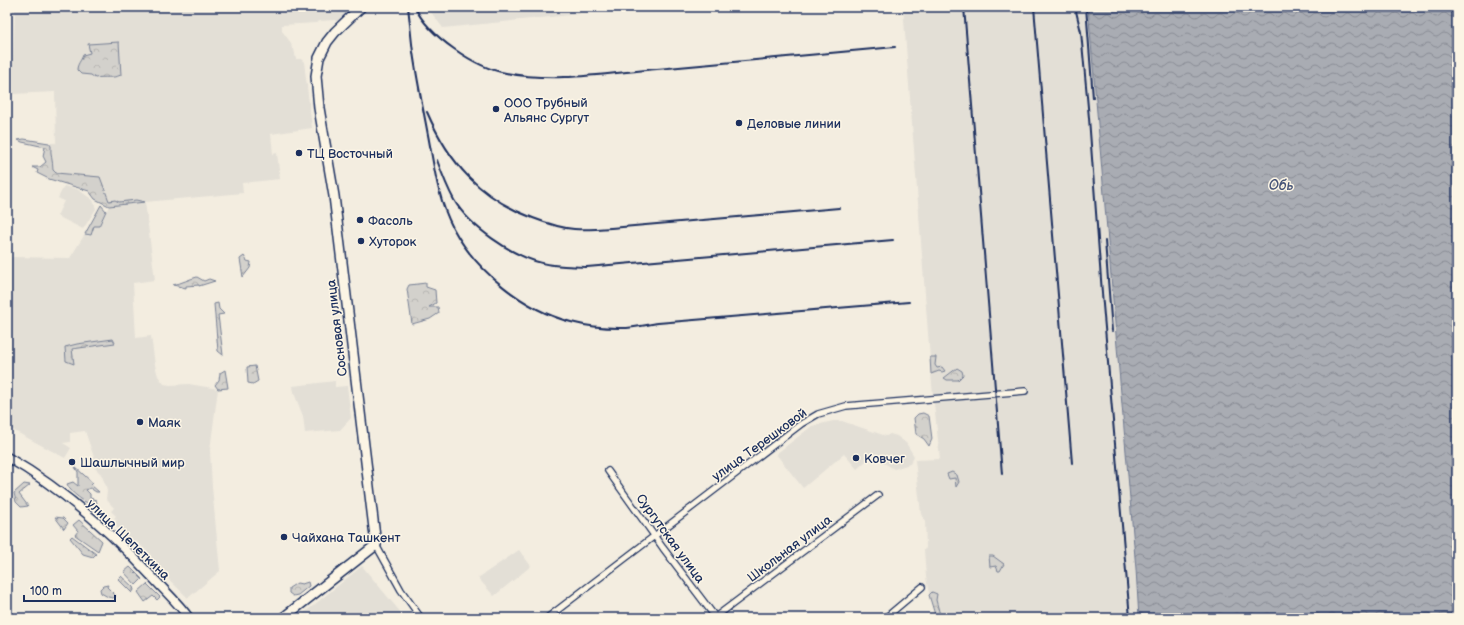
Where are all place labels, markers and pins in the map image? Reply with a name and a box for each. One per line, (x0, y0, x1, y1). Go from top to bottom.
place label: ООО Трубный Альянс Сургут (503, 95, 589, 126)
marker: ООО Трубный Альянс Сургут (491, 104, 501, 114)
place label: Деловые линии (747, 116, 841, 132)
marker: Деловые линии (734, 118, 744, 128)
place label: ТЦ Восточный (307, 146, 393, 162)
marker: ТЦ Восточный (294, 148, 304, 158)
place label: Фасоль (368, 213, 413, 229)
marker: Фасоль (355, 215, 365, 225)
place label: Хуторок (369, 234, 417, 250)
marker: Хуторок (356, 236, 366, 246)
place label: Маяк (148, 415, 181, 431)
marker: Маяк (135, 417, 145, 427)
place label: Ковчег (864, 451, 905, 467)
marker: Ковчег (851, 453, 861, 463)
place label: Шашлычный мир (80, 455, 185, 471)
marker: Шашлычный мир (67, 457, 77, 467)
place label: Чайхана Ташкент (292, 530, 401, 546)
marker: Чайхана Ташкент (279, 532, 289, 542)

